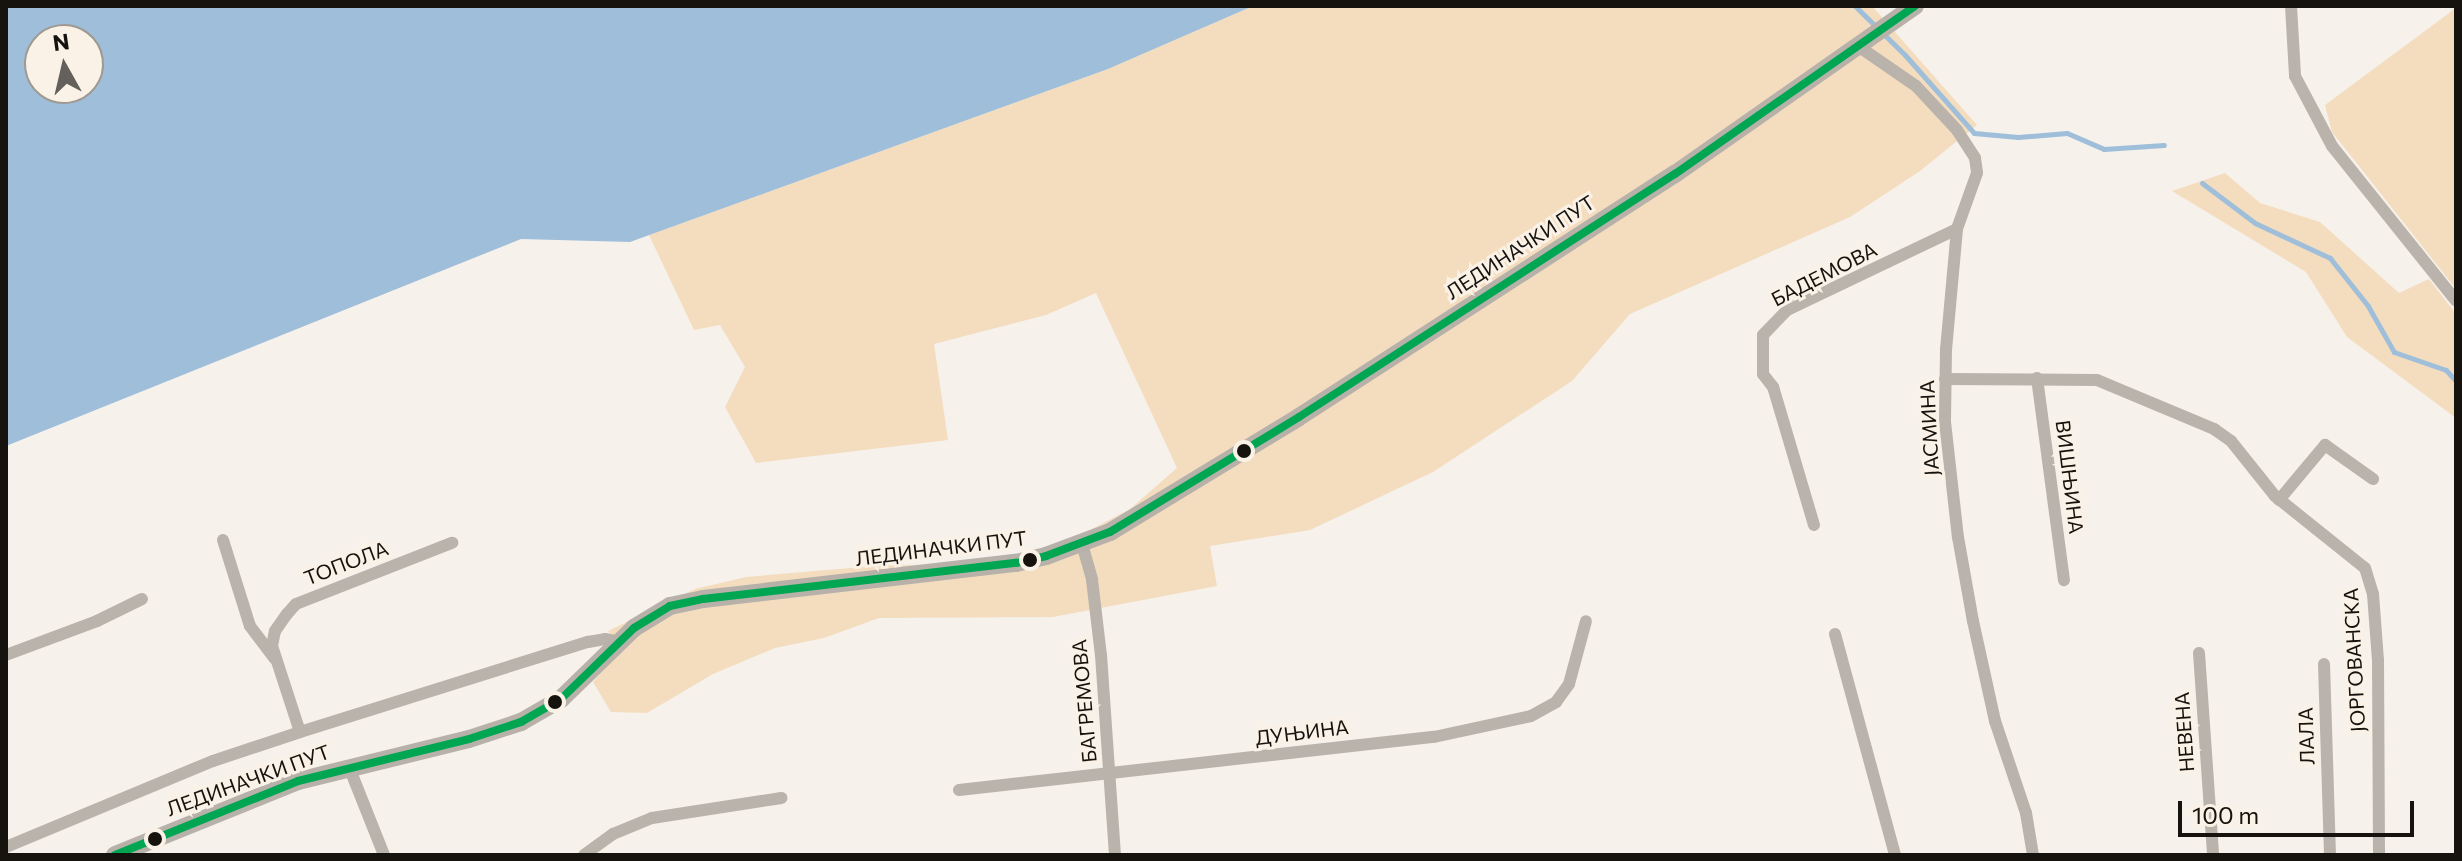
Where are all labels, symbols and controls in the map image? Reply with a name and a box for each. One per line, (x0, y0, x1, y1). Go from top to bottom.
north arrow (24, 24, 104, 104)
text: N (51, 27, 71, 56)
street label: ЛЕДИНАЧКИ ПУТ (1441, 190, 1599, 304)
street label: БАДЕМОВА (1767, 237, 1881, 311)
street label: ЈАСМИНА (1915, 380, 1943, 476)
street label: ВИШЊИНА (2051, 419, 2089, 535)
unlabelled marker (1236, 443, 1252, 459)
street label: ЛЕДИНАЧКИ ПУТ (854, 526, 1028, 570)
street label: ТОПОЛА (300, 536, 392, 590)
unlabelled marker (1022, 552, 1038, 568)
street label: ЈОРГОВАНСКА (2338, 587, 2370, 733)
street label: БАГРЕМОВА (1067, 638, 1101, 764)
street label: НЕВЕНА (2169, 691, 2199, 773)
unlabelled marker (547, 694, 563, 710)
street label: ЛАЛА (2293, 707, 2319, 765)
street label: ДУЊИНА (1254, 714, 1350, 750)
street label: ЛЕДИНАЧКИ ПУТ (163, 739, 333, 821)
scale bar (2182, 785, 2418, 835)
text: 100 m (2192, 800, 2259, 829)
unlabelled marker (147, 831, 163, 847)

